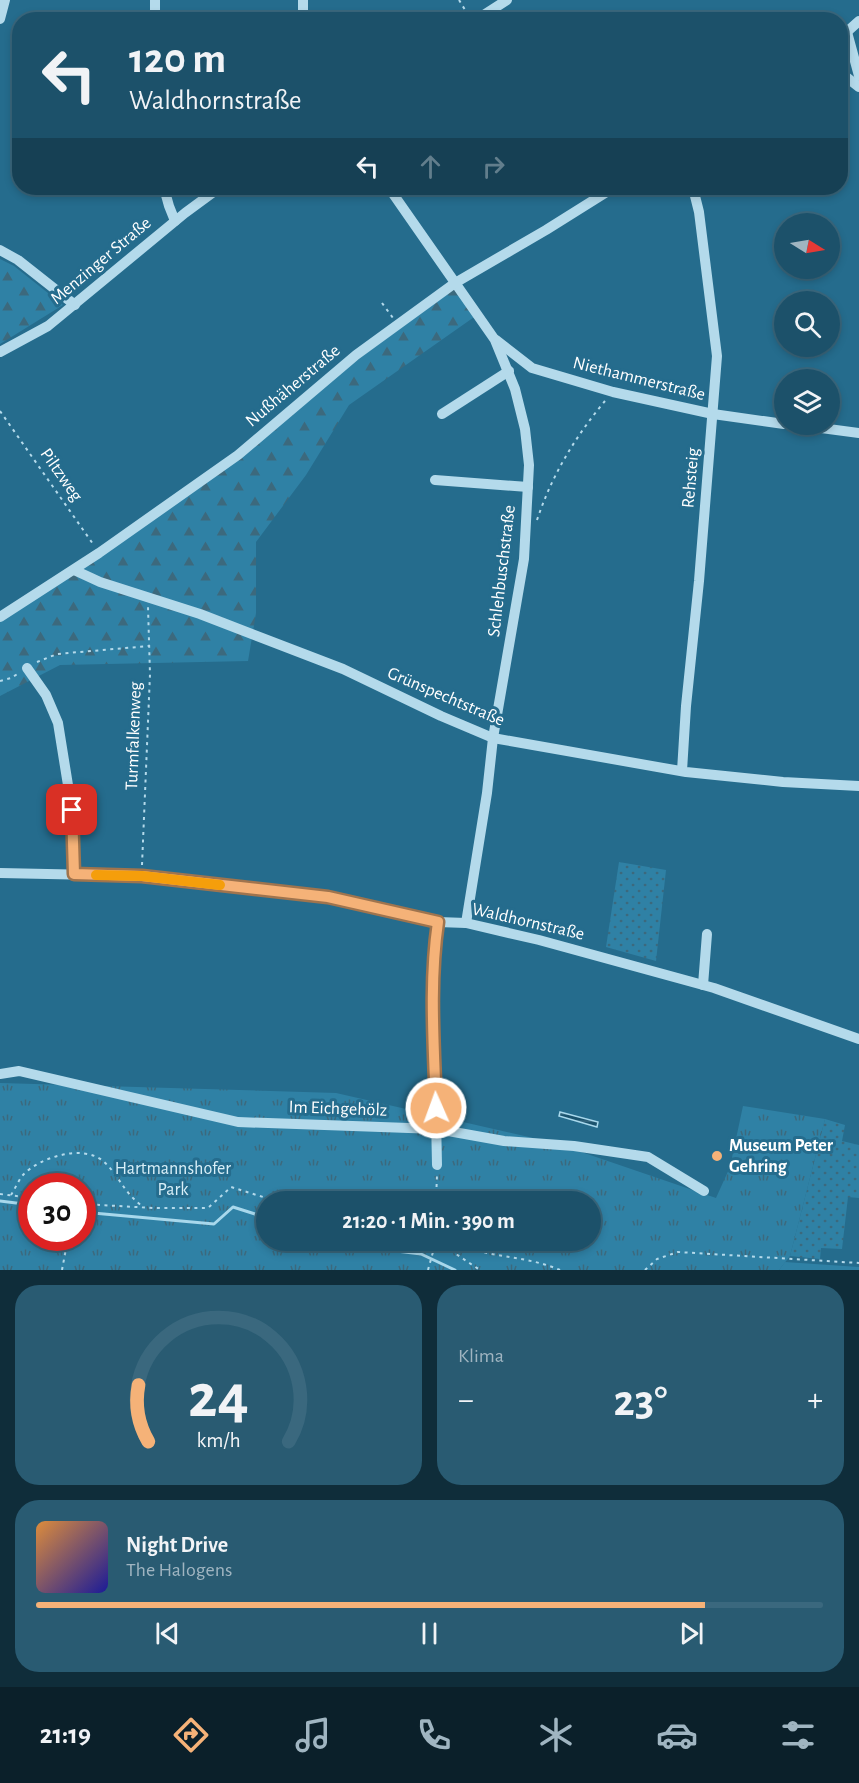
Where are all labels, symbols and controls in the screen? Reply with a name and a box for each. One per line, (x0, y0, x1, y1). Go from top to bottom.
icon: left (30, 36, 108, 114)
text: 120 m (129, 38, 226, 80)
text: Waldhornstraße (129, 87, 301, 114)
icon: left (351, 150, 384, 183)
icon: ahead (414, 150, 447, 183)
icon: right (477, 150, 510, 183)
north arrow (774, 213, 840, 279)
map controls (774, 213, 840, 435)
street label: Menzinger Straße (47, 214, 155, 308)
button: search (774, 291, 840, 357)
street label: Nußhäherstraße (242, 341, 344, 431)
street label: Niethammerstraße (571, 354, 707, 404)
button: layers (774, 369, 840, 435)
street label: Piltzweg (36, 445, 86, 505)
street label: Rehsteig (679, 447, 703, 509)
street label: Schlehbuschstraße (485, 504, 519, 638)
street label: Grünspechtstraße (385, 664, 507, 730)
street label: Turmfalkenweg (123, 681, 145, 791)
pin (46, 784, 97, 835)
icon: arrive (55, 793, 88, 826)
street label: Waldhornstraße (470, 900, 586, 944)
position arrow (404, 1076, 468, 1140)
street label: Im Eichgehölz (288, 1098, 388, 1120)
place label: Museum Peter Gehring (729, 1137, 834, 1176)
marker: Museum Peter Gehring (710, 1149, 724, 1163)
park label: Hartmannshofer Park (115, 1160, 231, 1199)
speed limit sign: 30 (18, 1173, 96, 1251)
text: 21:20 · 1 Min. · 390 m (342, 1210, 515, 1232)
text: Klima (458, 1346, 504, 1366)
text: 24 (188, 1366, 249, 1428)
text: 23° (614, 1379, 667, 1424)
text: − (458, 1384, 474, 1417)
text: + (807, 1384, 823, 1417)
text: km/h (196, 1430, 241, 1451)
text: Night Drive (126, 1534, 228, 1556)
text: The Halogens (126, 1560, 232, 1580)
icon: previous (151, 1617, 184, 1650)
icon: pause (413, 1617, 446, 1650)
icon: next (675, 1617, 708, 1650)
icon: directions (170, 1714, 212, 1756)
icon: music (292, 1714, 334, 1756)
icon: phone (413, 1714, 455, 1756)
icon: climate (535, 1714, 577, 1756)
icon: car (656, 1714, 698, 1756)
icon: filters (777, 1714, 819, 1756)
text: 21:19 (40, 1721, 91, 1748)

